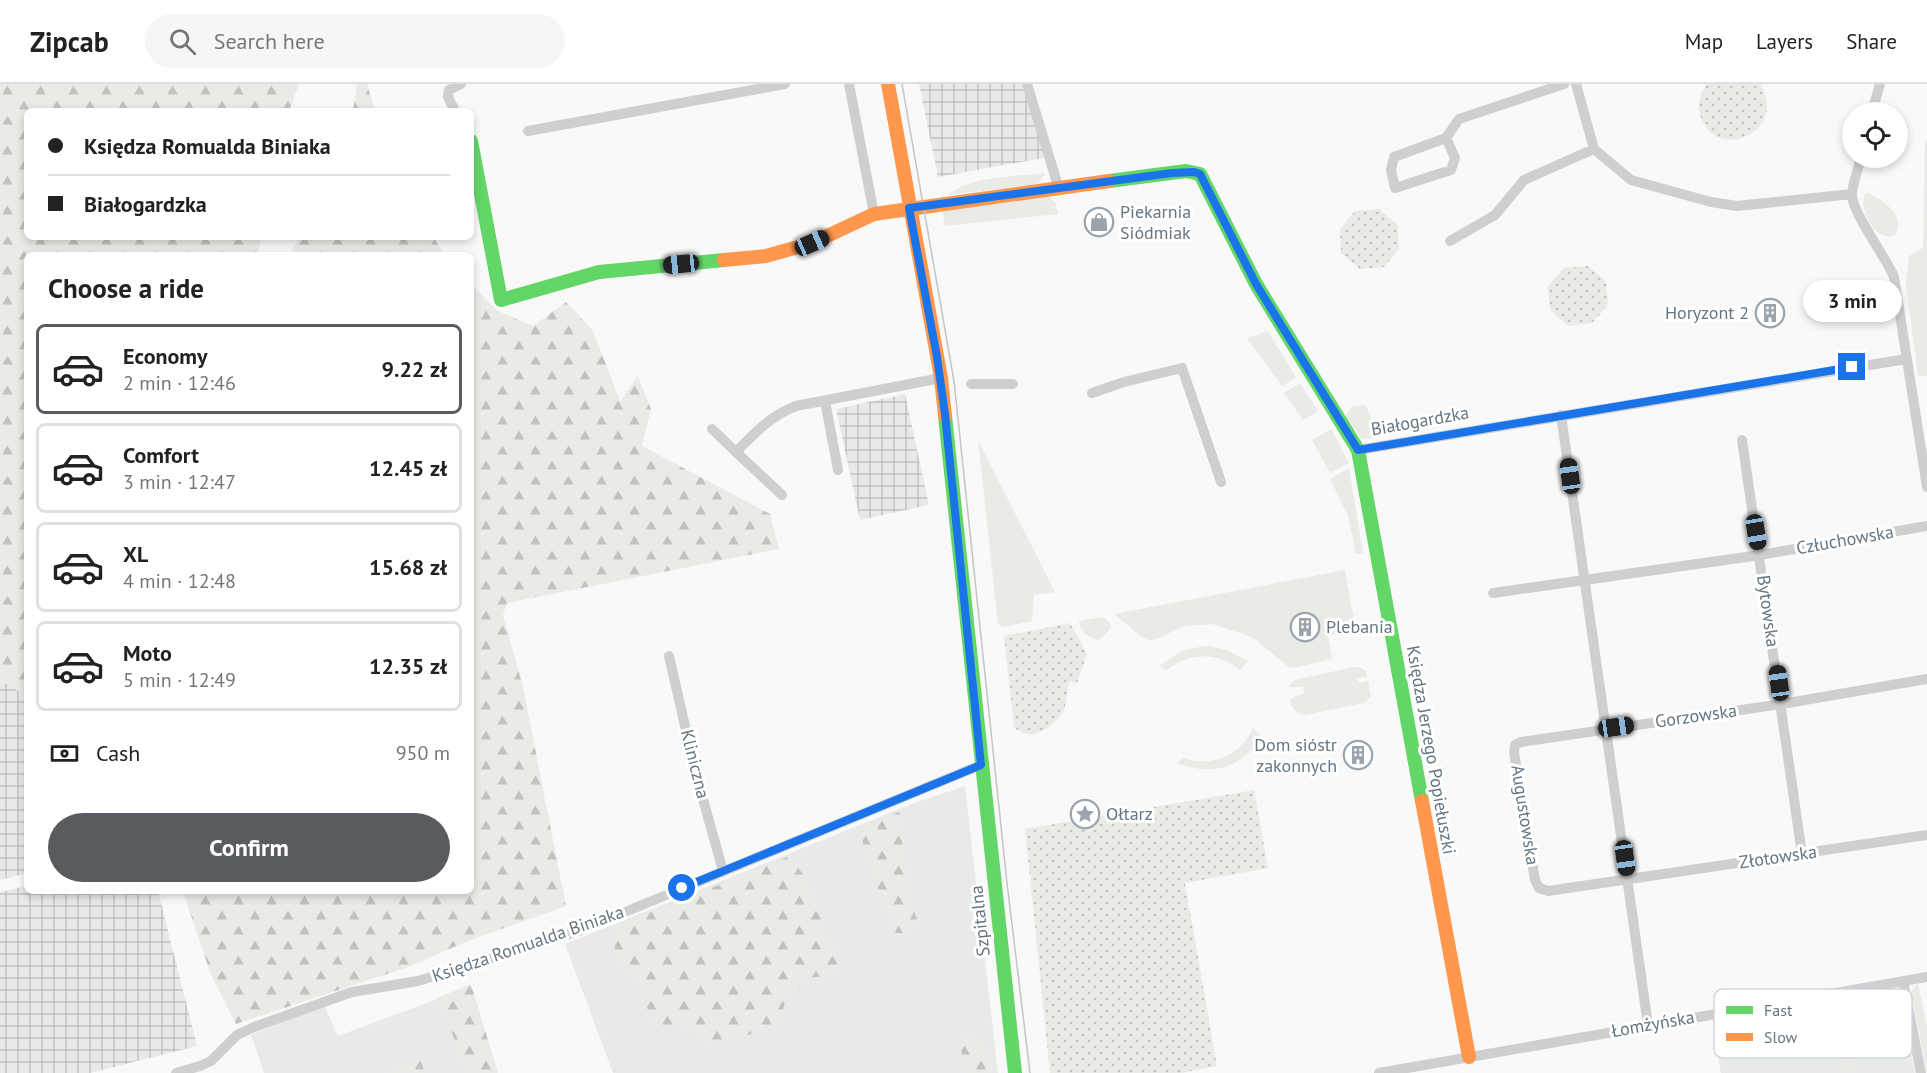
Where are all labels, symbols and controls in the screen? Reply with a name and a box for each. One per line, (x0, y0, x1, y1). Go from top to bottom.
search box (145, 14, 565, 68)
text: Zipcab (30, 23, 109, 60)
icon: search (166, 25, 199, 58)
text: Search here (214, 27, 325, 55)
text: Map (1685, 28, 1723, 55)
text: Layers (1756, 28, 1813, 55)
text: Share (1846, 28, 1897, 55)
map controls (1842, 102, 1908, 168)
button: locate (1842, 102, 1908, 168)
text: Księdza Romualda Biniaka (84, 132, 331, 160)
text: Białogardzka (84, 190, 207, 218)
place label: Piekarnia Siódmiak (1120, 200, 1191, 244)
shop icon: Piekarnia Siódmiak (1083, 206, 1115, 238)
car (792, 227, 832, 259)
car (662, 253, 700, 275)
text: Choose a ride (48, 271, 204, 305)
callout: 3 min (1802, 280, 1902, 322)
text: 3 min (1828, 288, 1877, 314)
building icon: Horyzont 2 (1754, 297, 1786, 329)
place label: Horyzont 2 (1665, 301, 1749, 324)
icon: car (51, 342, 105, 396)
text: Economy (123, 342, 207, 370)
route end (1838, 353, 1865, 380)
text: 9.22 zł (382, 355, 447, 383)
text: 2 min · 12:46 (123, 370, 236, 396)
street label: Białogardzka (1369, 401, 1471, 440)
icon: car (51, 441, 105, 495)
text: Comfort (123, 441, 199, 469)
text: 12.45 zł (369, 454, 447, 482)
car (1559, 457, 1581, 495)
text: 3 min · 12:47 (123, 469, 236, 495)
car (1744, 513, 1768, 551)
street label: Człuchowska (1794, 520, 1895, 559)
icon: car (51, 540, 105, 594)
text: XL (123, 540, 148, 568)
text: 15.68 zł (369, 553, 447, 581)
text: 4 min · 12:48 (123, 568, 236, 594)
street label: Bytowska (1752, 573, 1785, 648)
building icon: Plebania (1289, 611, 1321, 643)
place label: Plebania (1326, 615, 1393, 638)
icon: car (51, 639, 105, 693)
text: Moto (123, 639, 172, 667)
street label: Księdza Jerzego Popiełuszki (1402, 644, 1461, 856)
text: 12.35 zł (369, 652, 447, 680)
car (1768, 664, 1790, 702)
text: 5 min · 12:49 (123, 667, 236, 693)
street label: Gorzowska (1654, 698, 1738, 733)
car (1597, 716, 1635, 738)
street label: Kliniczna (676, 727, 715, 801)
place label: Dom sióstr zakonnych (1254, 733, 1337, 777)
icon: cash (48, 737, 81, 770)
text: Cash (96, 739, 140, 767)
building icon: Dom sióstr zakonnych (1342, 739, 1374, 771)
text: 950 m (396, 740, 450, 766)
street label: Augustowska (1506, 763, 1545, 867)
place icon: Ołtarz (1069, 798, 1101, 830)
place label: Ołtarz (1106, 802, 1153, 825)
button: Confirm (48, 813, 450, 882)
car (1614, 839, 1636, 877)
street label: Złotowska (1737, 840, 1818, 873)
route start (668, 874, 695, 901)
street label: Szpitalna (964, 884, 995, 958)
street label: Księdza Romualda Biniaka (429, 900, 627, 987)
legend (1714, 989, 1912, 1058)
text: Fast (1764, 1000, 1793, 1020)
street label: Łomżyńska (1610, 1005, 1696, 1042)
text: Slow (1764, 1027, 1798, 1047)

